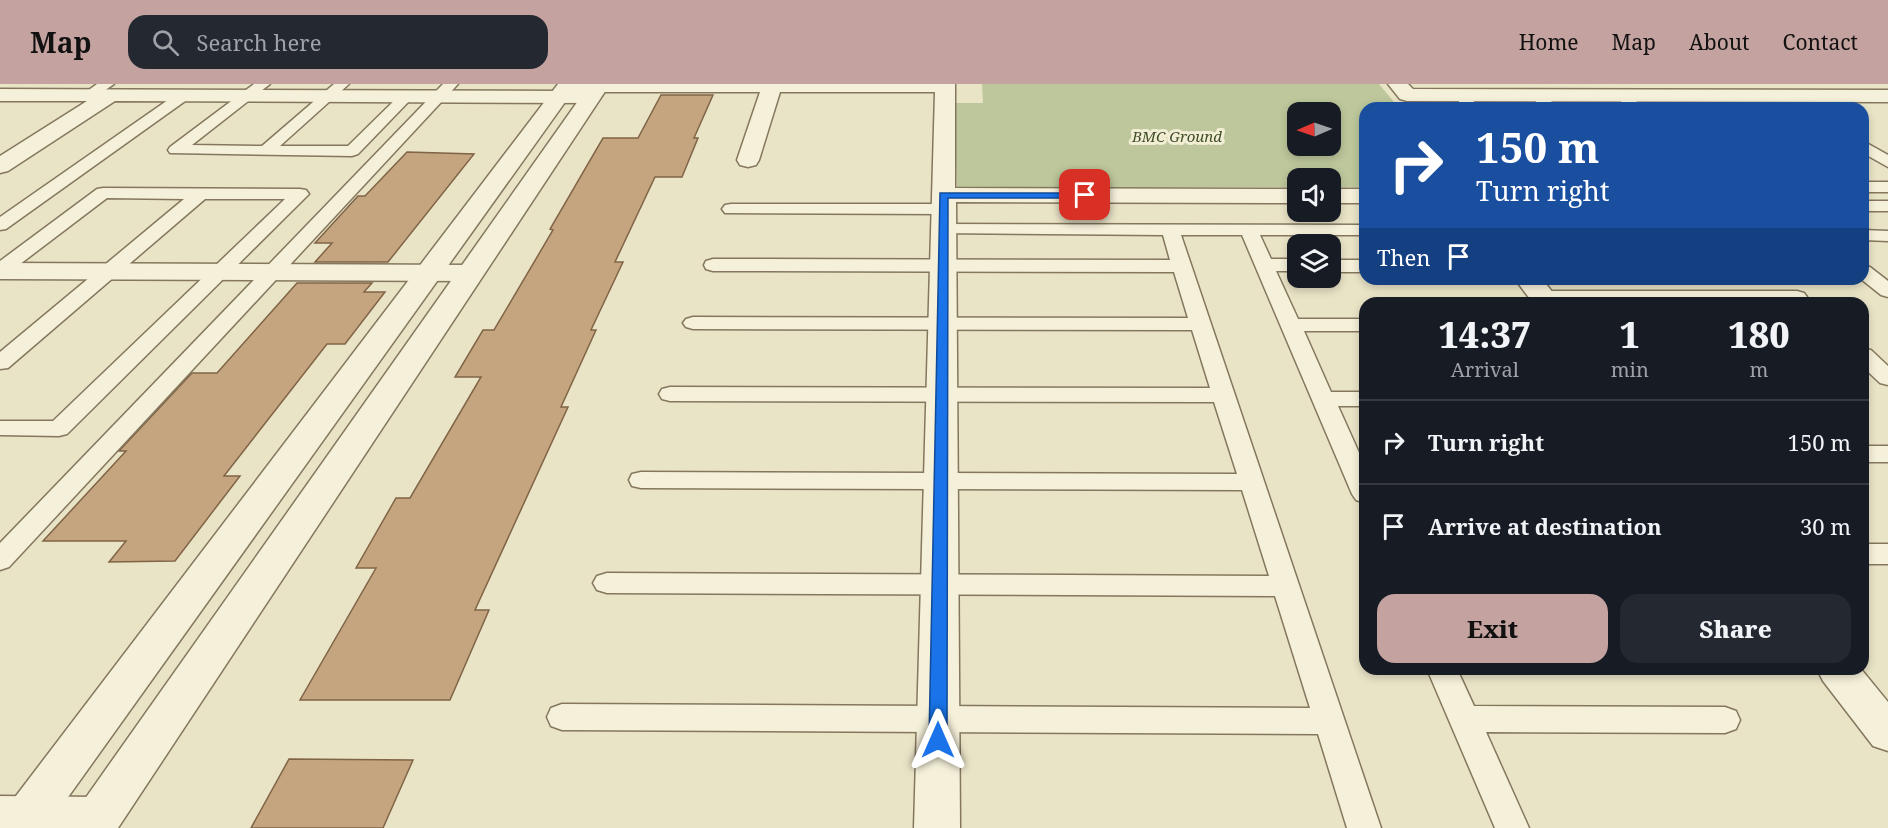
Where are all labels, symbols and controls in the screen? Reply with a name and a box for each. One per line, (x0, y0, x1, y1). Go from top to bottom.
search box (128, 15, 548, 69)
text: Map (30, 23, 92, 61)
icon: search (149, 26, 182, 59)
text: Search here (197, 27, 321, 57)
text: Home (1519, 28, 1579, 56)
text: Map (1612, 28, 1656, 56)
text: About (1689, 28, 1750, 56)
text: Contact (1783, 28, 1858, 56)
north arrow (1287, 102, 1341, 156)
map controls (1287, 102, 1341, 288)
text: 150 m (1476, 118, 1600, 175)
park label: BMC Ground (1131, 126, 1222, 146)
icon: right (1377, 126, 1455, 204)
button: sound (1287, 168, 1341, 222)
pin (1059, 169, 1110, 220)
text: Turn right (1476, 172, 1609, 209)
icon: arrive (1068, 178, 1101, 211)
button: layers (1287, 234, 1341, 288)
icon: arrive (1442, 240, 1475, 273)
text: Then (1377, 242, 1430, 272)
text: 14:37 (1438, 310, 1531, 359)
text: 1 (1620, 310, 1640, 359)
text: 180 (1728, 310, 1790, 359)
text: Arrival (1451, 356, 1519, 383)
text: min (1611, 356, 1649, 383)
text: m (1750, 356, 1768, 383)
icon: right (1377, 426, 1410, 459)
text: Turn right (1428, 427, 1544, 457)
text: 150 m (1788, 427, 1851, 457)
icon: arrive (1377, 510, 1410, 543)
text: Arrive at destination (1428, 511, 1662, 541)
text: 30 m (1800, 511, 1851, 541)
button: Exit (1377, 594, 1608, 663)
button: Share (1620, 594, 1851, 663)
position arrow (906, 708, 970, 772)

